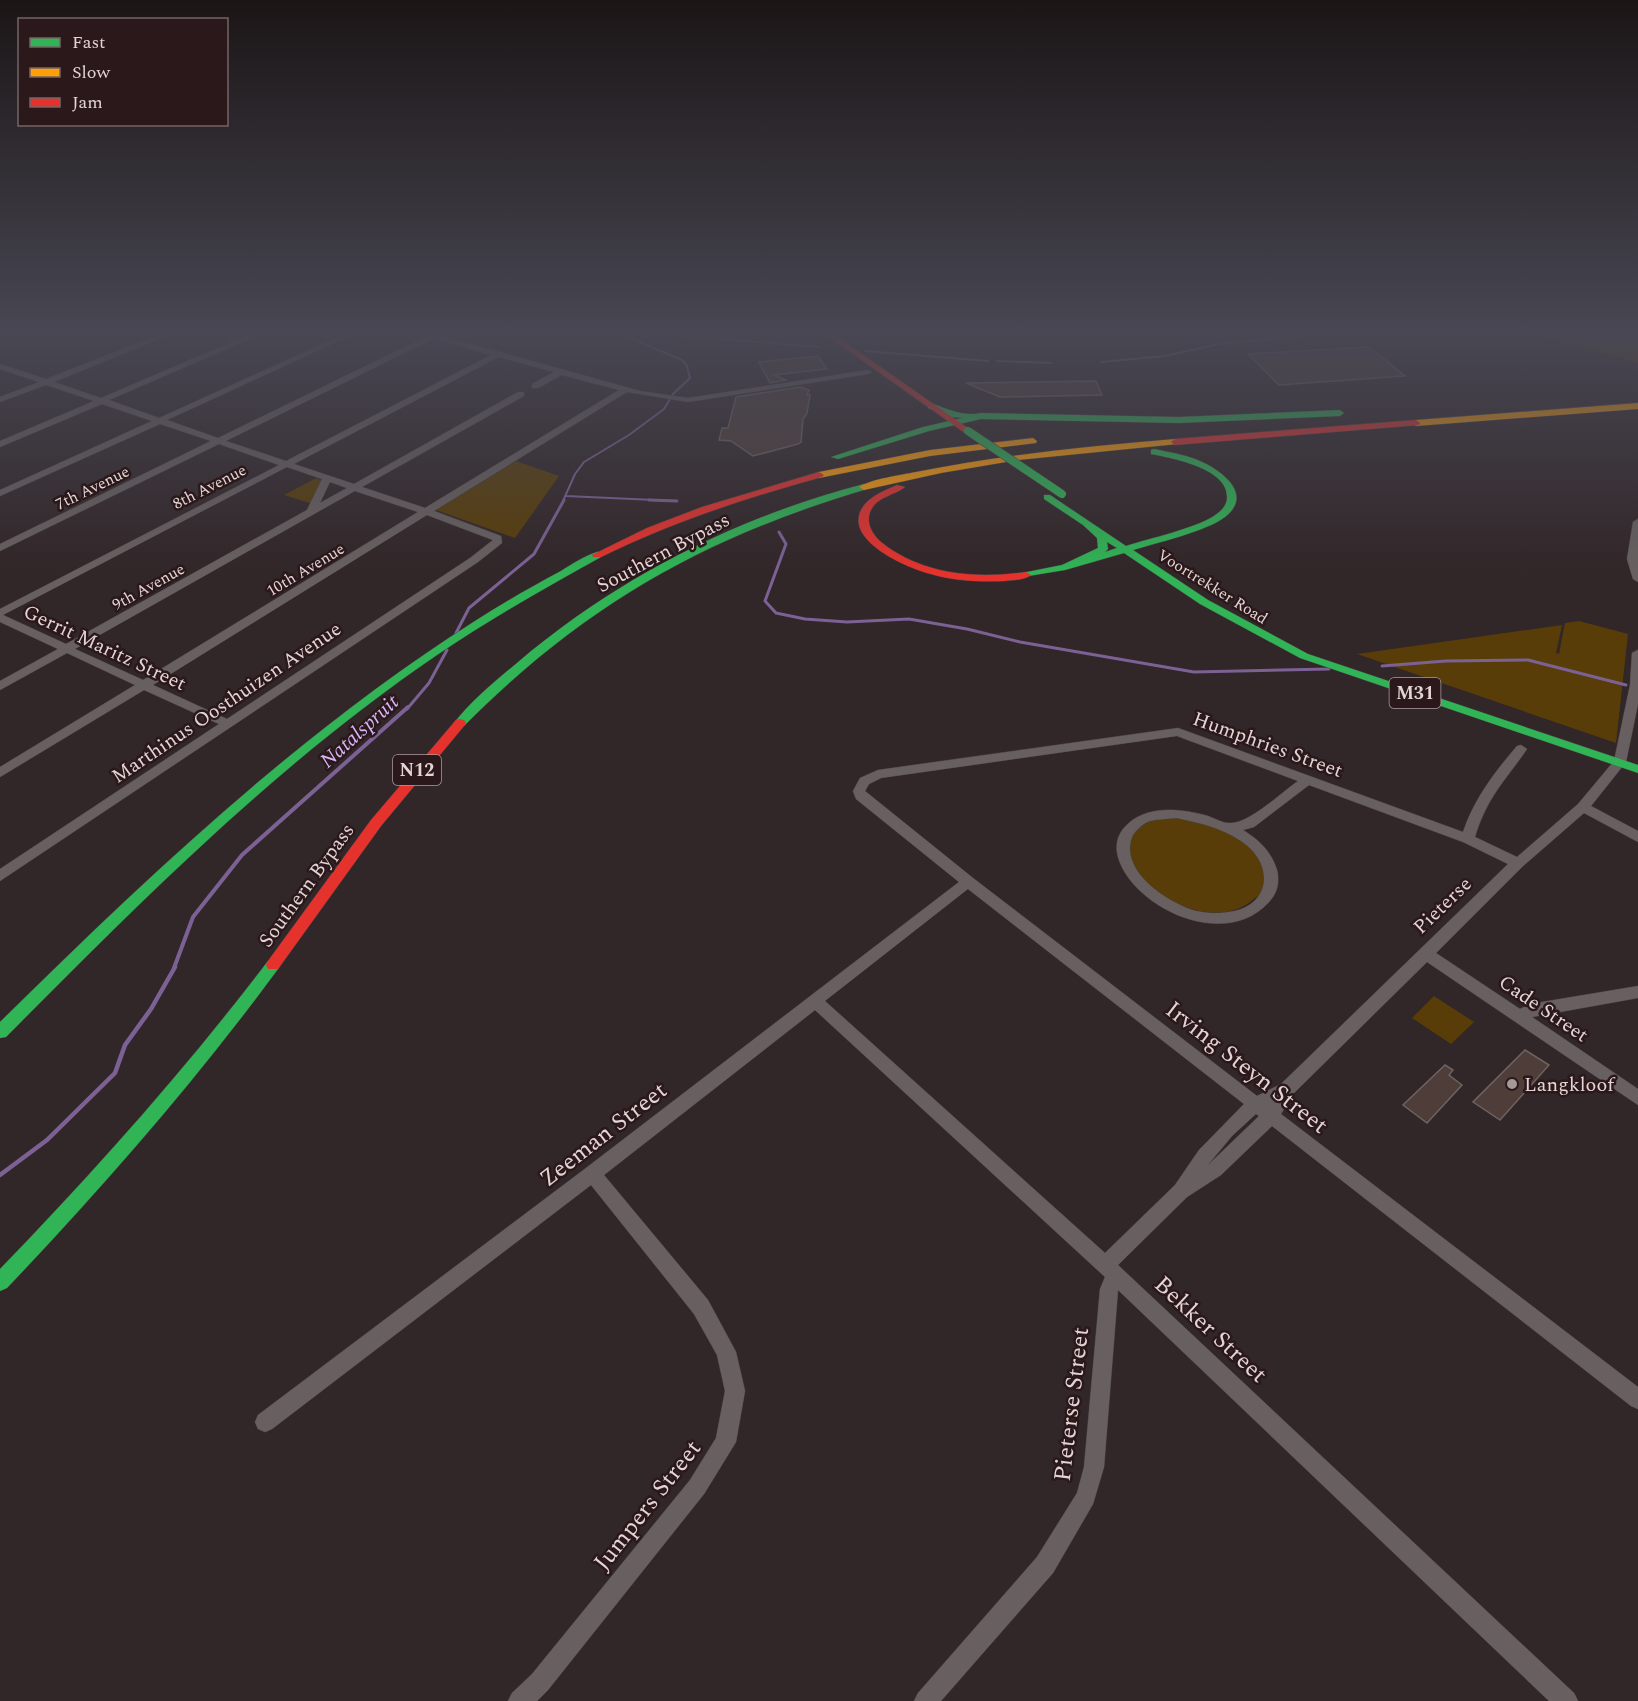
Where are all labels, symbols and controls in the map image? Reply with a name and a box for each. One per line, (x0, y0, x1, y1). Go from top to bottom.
legend (18, 18, 228, 126)
text: Fast (72, 29, 105, 56)
text: Slow (72, 59, 111, 86)
text: Jam (72, 89, 103, 116)
street label: 8th Avenue (168, 458, 250, 516)
street label: 7th Avenue (51, 460, 134, 516)
street label: Southern Bypass (591, 505, 735, 601)
street label: 10th Avenue (262, 537, 349, 603)
street label: Voortrekker Road (1153, 543, 1272, 630)
street label: 9th Avenue (108, 557, 189, 617)
street label: Gerrit Maritz Street (18, 597, 191, 699)
street label: Marthinus Oosthuizen Avenue (106, 614, 348, 791)
road number: M31 (1390, 678, 1440, 708)
water label: Natalspruit (313, 687, 407, 776)
street label: Humphries Street (1188, 704, 1347, 786)
road number: N12 (393, 755, 441, 785)
street label: Southern Bypass (251, 817, 362, 954)
street label: Pieterse (1406, 870, 1479, 941)
street label: Cade Street (1493, 968, 1594, 1050)
street label: Irving Steyn Street (1157, 993, 1336, 1143)
place label: Langkloof (1524, 1070, 1616, 1100)
street label: Zeeman Street (532, 1073, 675, 1196)
marker: Langkloof (1505, 1077, 1519, 1091)
street label: Bekker Street (1145, 1268, 1275, 1392)
street label: Pieterse Street (1045, 1325, 1099, 1483)
street label: Jumpers Street (585, 1432, 710, 1579)

